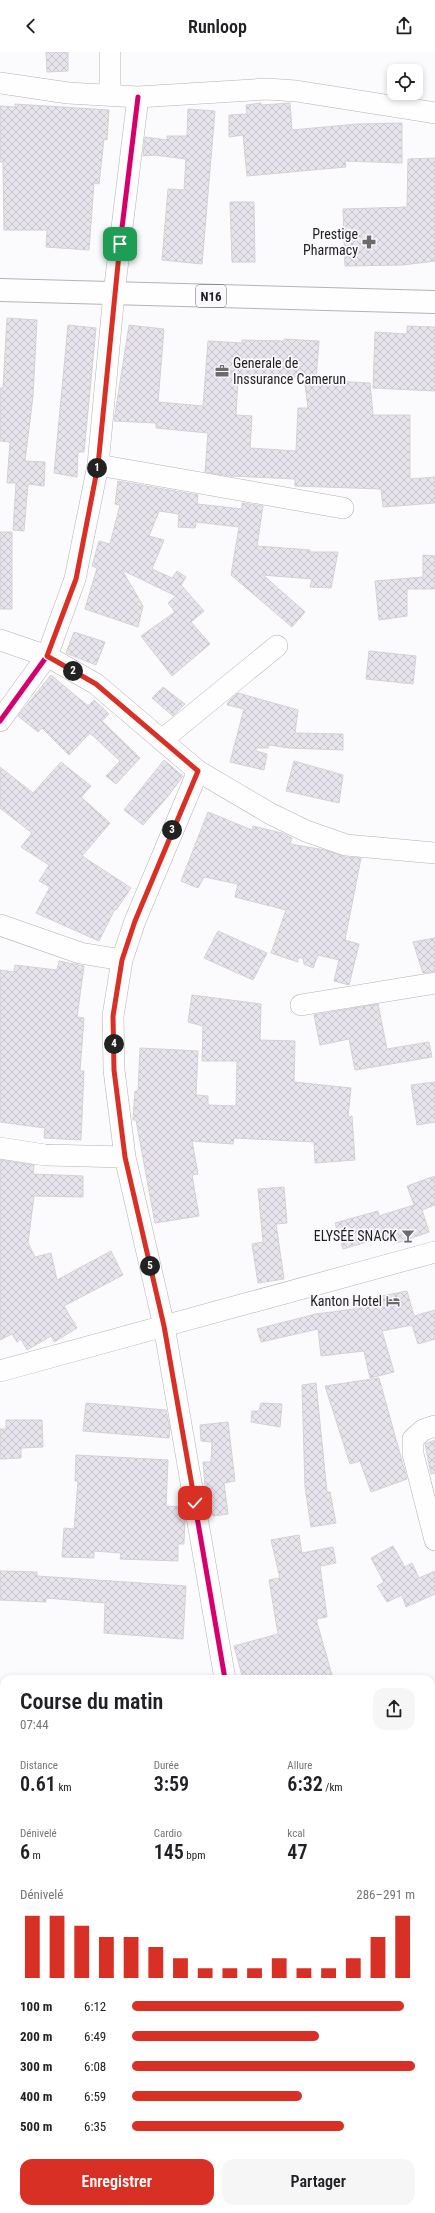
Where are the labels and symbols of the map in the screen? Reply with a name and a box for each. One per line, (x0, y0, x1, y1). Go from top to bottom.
place label: Prestige Pharmacy (303, 226, 358, 258)
pin (103, 227, 137, 261)
pharmacy icon: Prestige Pharmacy (361, 234, 377, 250)
road number: N16 (196, 285, 226, 307)
place label: Generale de Inssurance Camerun (233, 355, 346, 387)
office icon: Generale de Inssurance Camerun (214, 363, 230, 379)
pin: 1 (87, 458, 107, 478)
pin: 2 (63, 661, 83, 681)
pin: 3 (162, 820, 182, 840)
pin: 4 (104, 1034, 124, 1054)
place label: ELYSÉE SNACK (314, 1227, 397, 1244)
bar icon: ELYSÉE SNACK (400, 1228, 416, 1244)
pin: 5 (140, 1256, 160, 1276)
place label: Kanton Hotel (310, 1293, 382, 1309)
hotel icon: Kanton Hotel (385, 1293, 401, 1309)
pin (178, 1486, 212, 1520)

